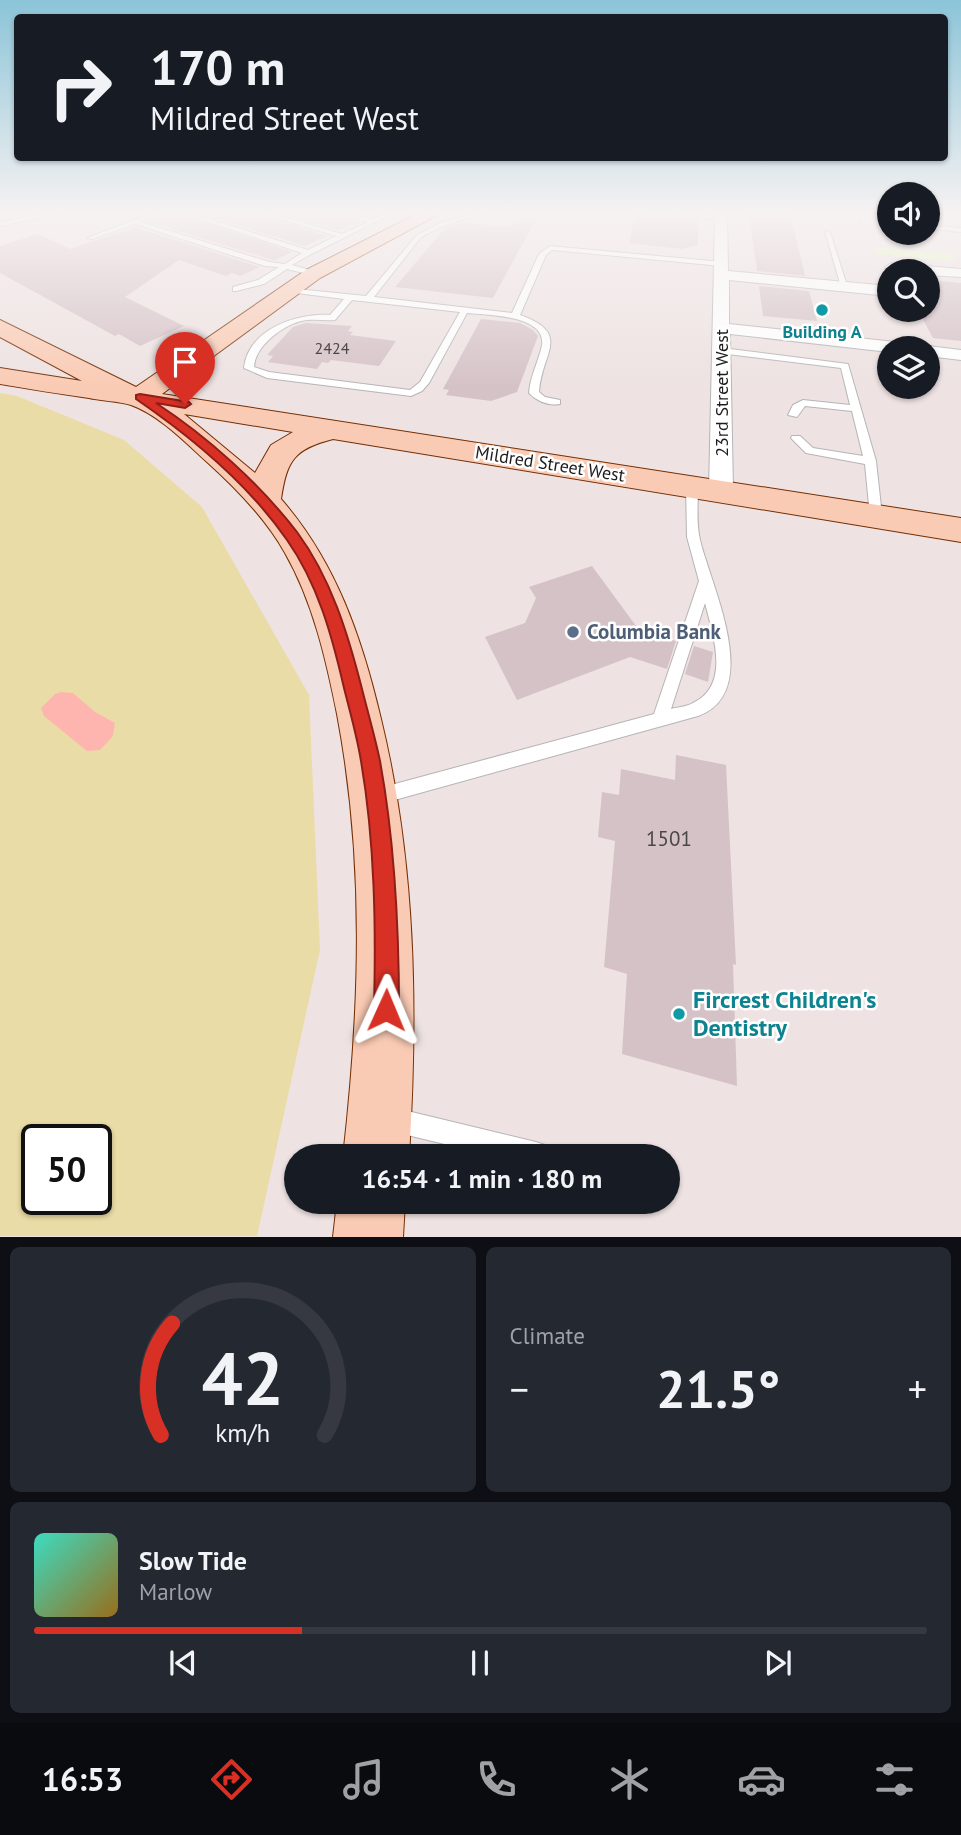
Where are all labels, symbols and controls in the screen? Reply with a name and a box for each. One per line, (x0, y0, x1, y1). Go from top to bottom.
text: 170 m (150, 35, 285, 99)
icon: right (35, 42, 126, 133)
text: Mildred Street West (150, 97, 419, 139)
map controls (877, 182, 940, 399)
button: sound (877, 182, 940, 245)
button: search (877, 259, 940, 322)
marker: Building A (814, 302, 830, 318)
place label: Building A (782, 320, 862, 343)
street label: 23rd Street West (710, 329, 733, 457)
pin (155, 332, 215, 404)
button: layers (877, 336, 940, 399)
house number: 2424 (315, 338, 350, 358)
icon: arrive (166, 343, 204, 381)
street label: Mildred Street West (474, 440, 627, 487)
place label: Columbia Bank (587, 618, 722, 645)
marker: Columbia Bank (565, 624, 581, 640)
house number: 1501 (646, 825, 692, 852)
position arrow (349, 973, 423, 1047)
place label: Fircrest Children's Dentistry (693, 984, 876, 1043)
marker: Fircrest Children's Dentistry (671, 1006, 687, 1022)
speed limit sign: 50 (21, 1124, 112, 1215)
text: 16:54 · 1 min · 180 m (362, 1162, 602, 1195)
text: Climate (510, 1321, 585, 1350)
text: 42 (201, 1332, 284, 1426)
text: 21.5° (656, 1355, 780, 1422)
text: − (510, 1364, 529, 1413)
text: + (908, 1364, 927, 1413)
text: km/h (215, 1417, 270, 1449)
text: Slow Tide (139, 1544, 247, 1577)
text: Marlow (139, 1577, 212, 1606)
icon: previous (164, 1644, 202, 1682)
icon: pause (461, 1644, 499, 1682)
icon: next (759, 1644, 797, 1682)
icon: directions (207, 1755, 256, 1804)
icon: music (339, 1755, 388, 1804)
icon: phone (472, 1755, 521, 1804)
icon: climate (605, 1755, 654, 1804)
icon: car (737, 1755, 786, 1804)
icon: filters (870, 1755, 919, 1804)
text: 16:53 (42, 1758, 123, 1800)

